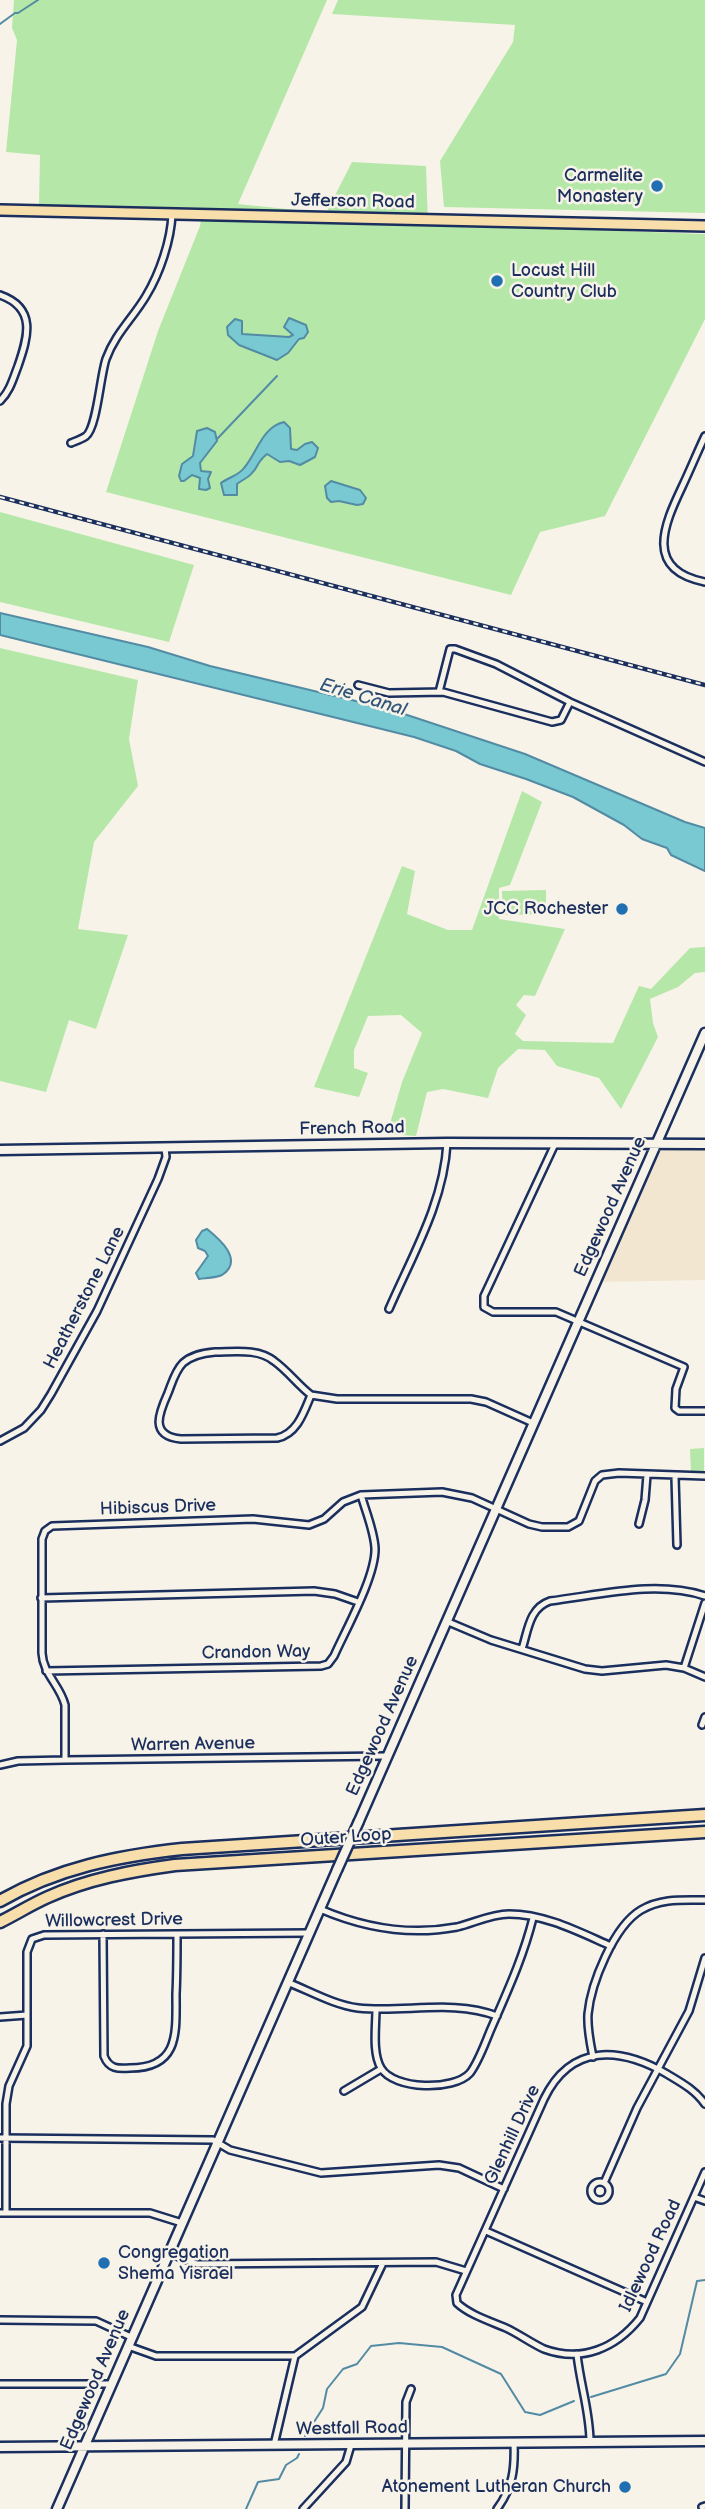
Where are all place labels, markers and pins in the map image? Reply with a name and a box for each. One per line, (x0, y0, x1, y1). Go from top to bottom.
place label: Carmelite Monastery (557, 165, 643, 208)
marker: Carmelite Monastery (649, 178, 665, 194)
place label: Locust Hill Country Club (511, 260, 617, 302)
marker: Locust Hill Country Club (489, 273, 505, 289)
place label: JCC Rochester (484, 898, 608, 920)
marker: JCC Rochester (614, 901, 630, 917)
place label: Congregation Shema Yisrael (118, 2242, 233, 2284)
marker: Congregation Shema Yisrael (96, 2255, 112, 2271)
place label: Atonement Lutheran Church (382, 2476, 611, 2498)
marker: Atonement Lutheran Church (617, 2479, 633, 2495)

